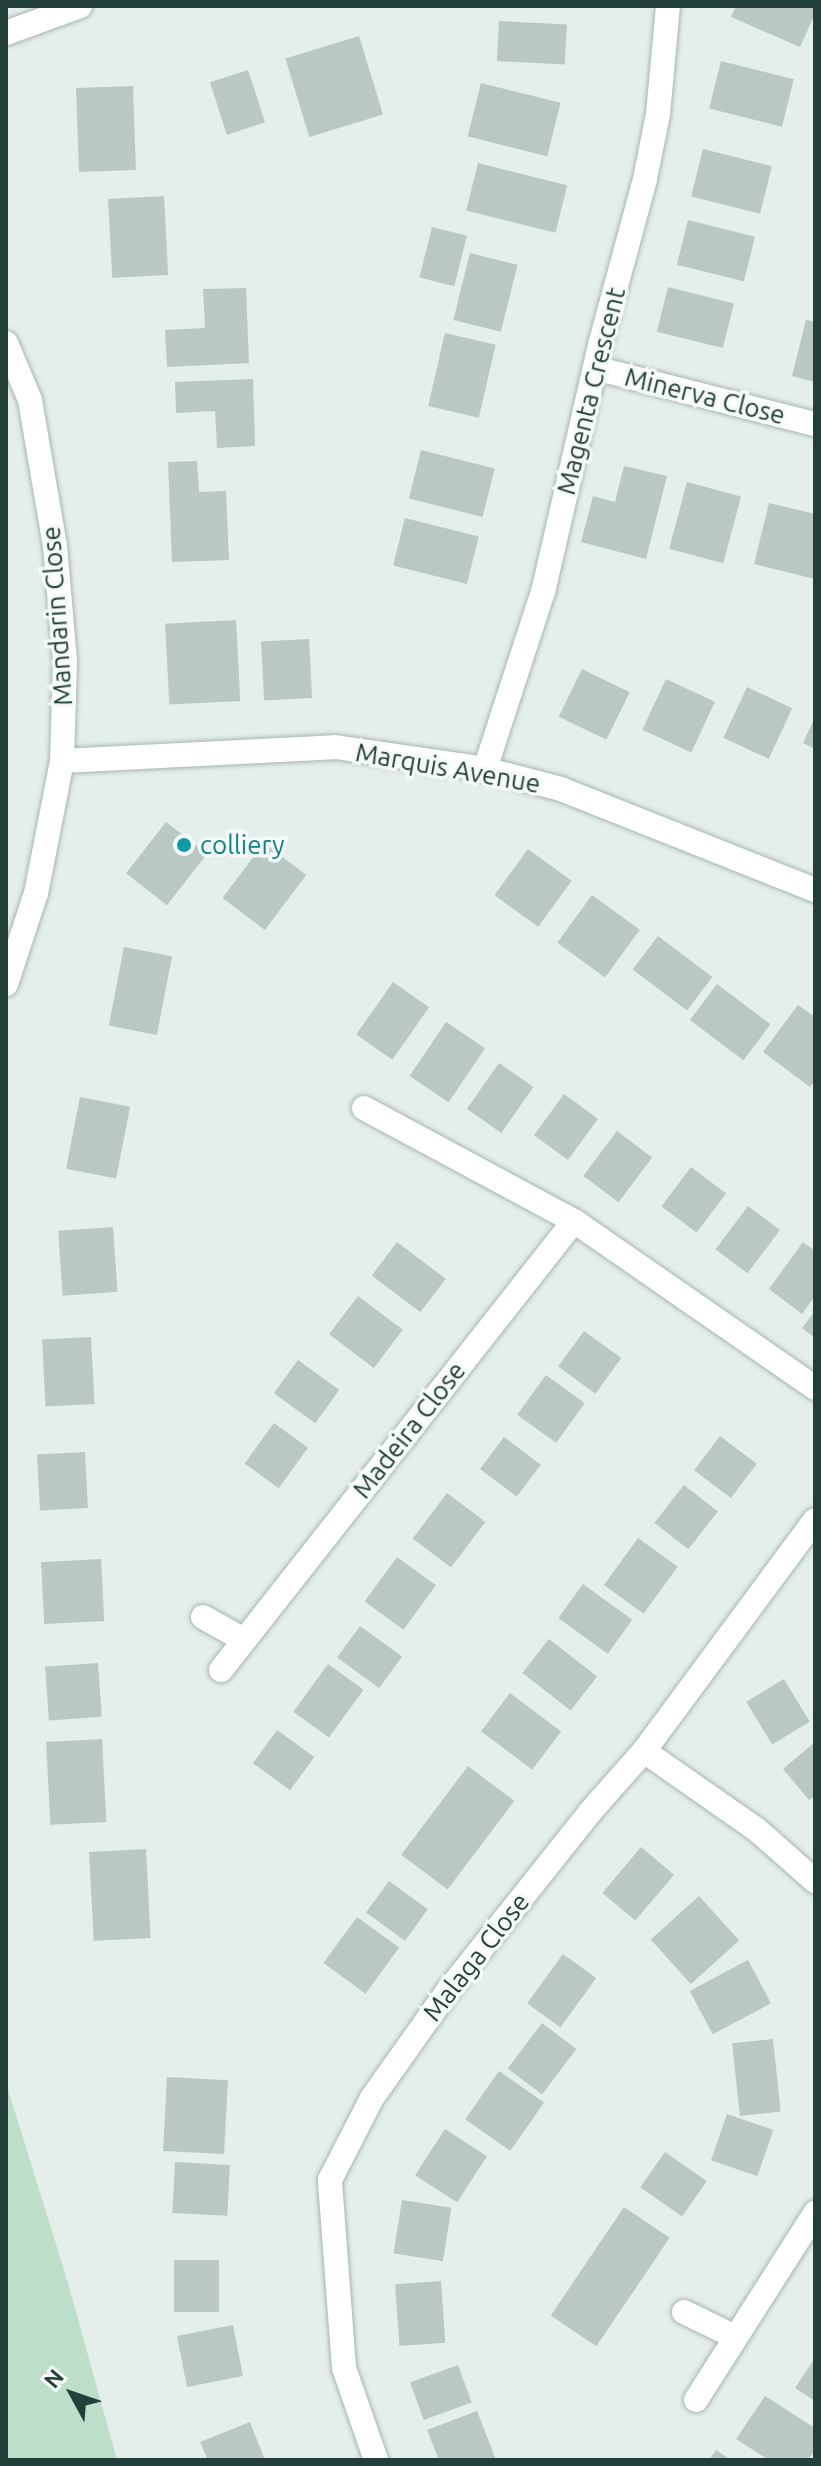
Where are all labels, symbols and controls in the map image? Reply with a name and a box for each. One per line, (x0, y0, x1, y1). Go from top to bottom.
street label: Magenta Crescent (550, 284, 632, 498)
street label: Minerva Close (622, 361, 788, 431)
street label: Mandarin Close (35, 525, 79, 707)
street label: Marquis Avenue (353, 736, 543, 800)
place label: colliery (200, 829, 284, 861)
marker: colliery (175, 836, 193, 854)
street label: Madeira Close (346, 1356, 472, 1504)
street label: Malaga Close (416, 1887, 536, 2027)
north arrow (32, 2354, 112, 2434)
text: N (38, 2364, 68, 2393)

